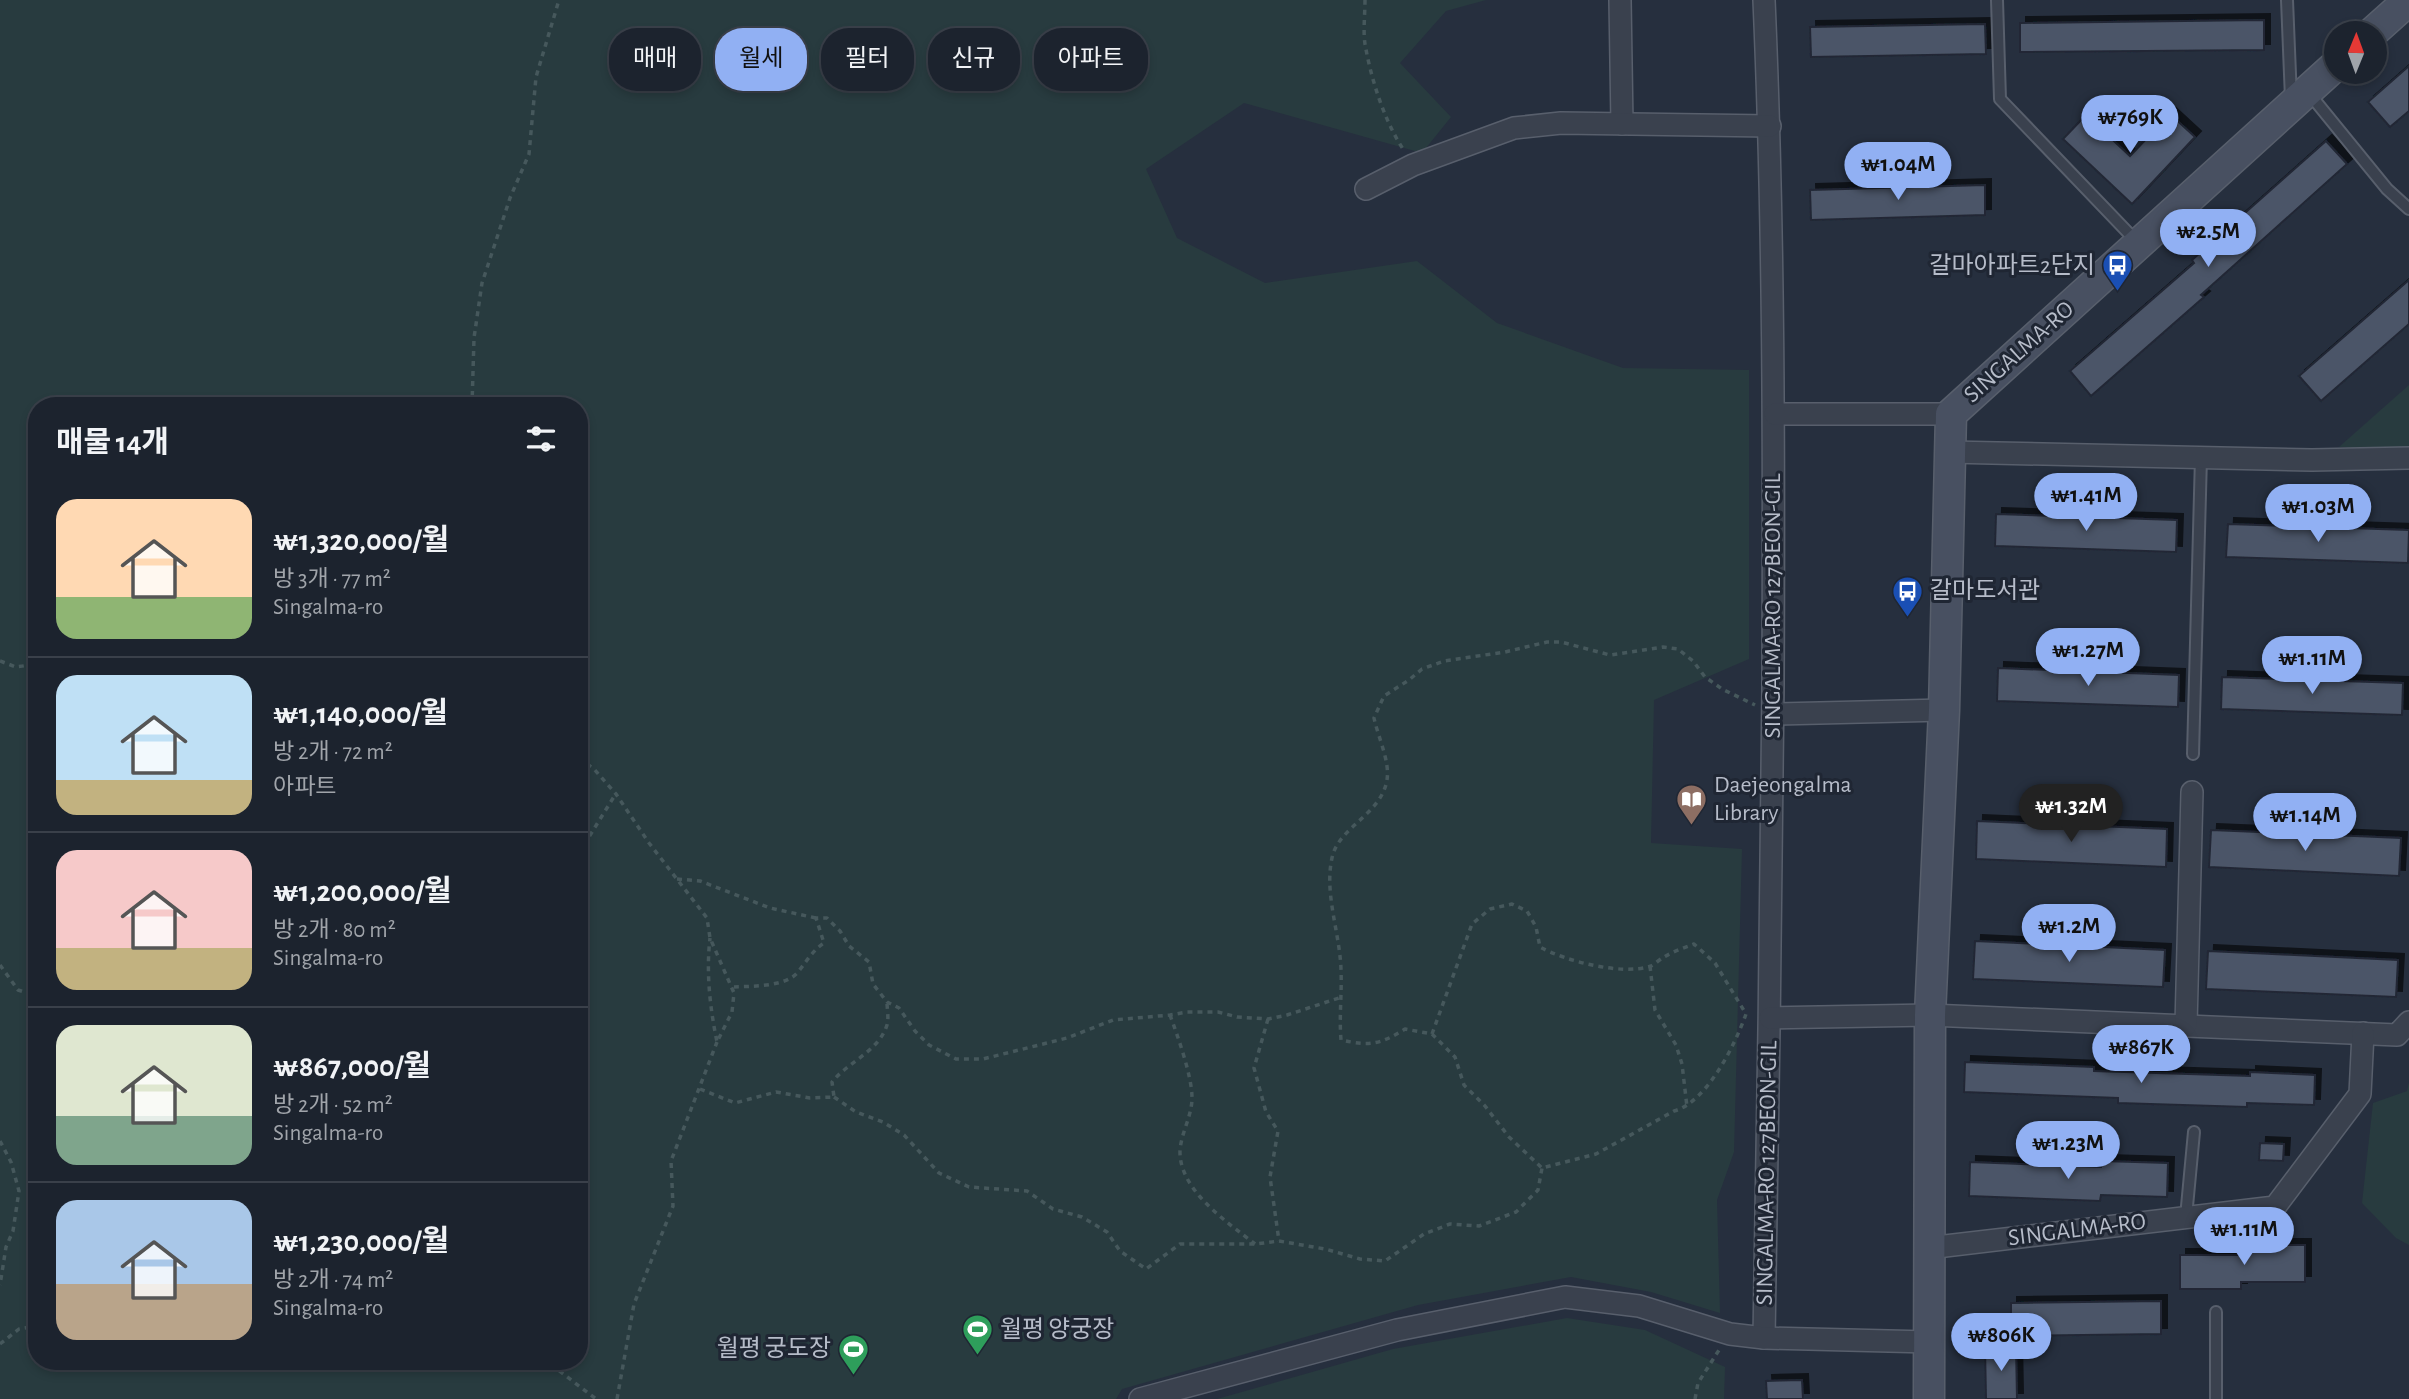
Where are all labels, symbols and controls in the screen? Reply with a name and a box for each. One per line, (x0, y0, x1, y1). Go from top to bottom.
north arrow (2324, 21, 2387, 84)
map controls (2324, 21, 2387, 84)
chip: 매매 (609, 28, 701, 91)
chip: 월세 (715, 28, 807, 91)
chip: 필터 (821, 28, 914, 91)
chip: 신규 (928, 28, 1020, 91)
chip: 아파트 (1034, 28, 1148, 91)
pin: ₩769K (2081, 96, 2179, 155)
text: ₩769K (2097, 106, 2163, 129)
pin: ₩1.04M (1841, 142, 1955, 202)
text: ₩1.04M (1860, 153, 1936, 176)
pin: ₩2.5M (2159, 210, 2257, 269)
text: ₩2.5M (2176, 220, 2240, 243)
bus stop icon: 갈마아파트2단지 (2101, 249, 2135, 293)
place label: 갈마아파트2단지 (1930, 252, 2095, 278)
street label: SINGALMA-RO (1959, 297, 2079, 407)
icon: filters (522, 420, 560, 458)
text: 매물 14개 (56, 428, 169, 458)
street label: SINGALMA-RO 127BEON-GIL (1761, 474, 1785, 738)
pin: ₩1.41M (2029, 474, 2143, 533)
text: ₩1.41M (2050, 484, 2122, 507)
pin: ₩1.03M (2261, 484, 2375, 544)
text: ₩1.03M (2281, 495, 2355, 518)
text: ₩1,320,000/월 (273, 526, 449, 556)
icon: home (112, 527, 196, 611)
text: 방 3개 · 77 m² (273, 568, 391, 591)
bus stop icon: 갈마도서관 (1890, 574, 1924, 618)
place label: 갈마도서관 (1930, 578, 2040, 603)
text: Singalma-ro (273, 596, 383, 619)
pin: ₩1.27M (2031, 628, 2145, 688)
pin: ₩1.11M (2255, 636, 2369, 696)
text: ₩1.27M (2052, 639, 2124, 662)
text: ₩1.11M (2278, 647, 2346, 670)
text: ₩1,140,000/월 (273, 699, 448, 729)
icon: home (112, 703, 196, 787)
text: 방 2개 · 72 m² (273, 741, 393, 764)
place label: Daejeongalma Library (1714, 773, 1852, 825)
text: 아파트 (273, 776, 336, 799)
library icon: Daejeongalma Library (1674, 782, 1708, 826)
pin: ₩1.32M (2014, 784, 2128, 844)
pin: ₩1.14M (2248, 794, 2362, 853)
text: ₩1.32M (2035, 795, 2107, 818)
text: ₩1.14M (2269, 804, 2341, 827)
text: ₩1,200,000/월 (273, 877, 452, 907)
icon: home (112, 878, 196, 962)
pin: ₩1.2M (2020, 904, 2118, 964)
text: ₩1.2M (2038, 915, 2100, 938)
text: 방 2개 · 80 m² (273, 919, 396, 942)
text: Singalma-ro (273, 947, 383, 970)
pin: ₩867K (2092, 1026, 2190, 1085)
text: ₩867K (2108, 1036, 2174, 1059)
street label: SINGALMA-RO 127BEON-GIL (1753, 1040, 1781, 1306)
text: ₩867,000/월 (273, 1052, 431, 1082)
icon: home (112, 1053, 196, 1137)
text: 방 2개 · 52 m² (273, 1094, 393, 1117)
text: Singalma-ro (273, 1122, 383, 1145)
pin: ₩1.23M (2011, 1122, 2125, 1181)
text: ₩1.23M (2032, 1132, 2104, 1155)
pin: ₩1.11M (2187, 1208, 2301, 1267)
street label: SINGALMA-RO (2007, 1210, 2147, 1250)
text: ₩1.11M (2210, 1218, 2278, 1241)
text: ₩1,230,000/월 (273, 1227, 449, 1257)
icon: home (112, 1228, 196, 1312)
text: 방 2개 · 74 m² (273, 1269, 393, 1292)
text: Singalma-ro (273, 1297, 383, 1320)
sports icon: 월평 양궁장 (960, 1313, 994, 1357)
pin: ₩806K (1952, 1314, 2050, 1373)
place label: 월평 양궁장 (1000, 1316, 1114, 1342)
text: ₩806K (1967, 1324, 2035, 1347)
sports icon: 월평 궁도장 (837, 1332, 871, 1376)
place label: 월평 궁도장 (717, 1335, 831, 1361)

